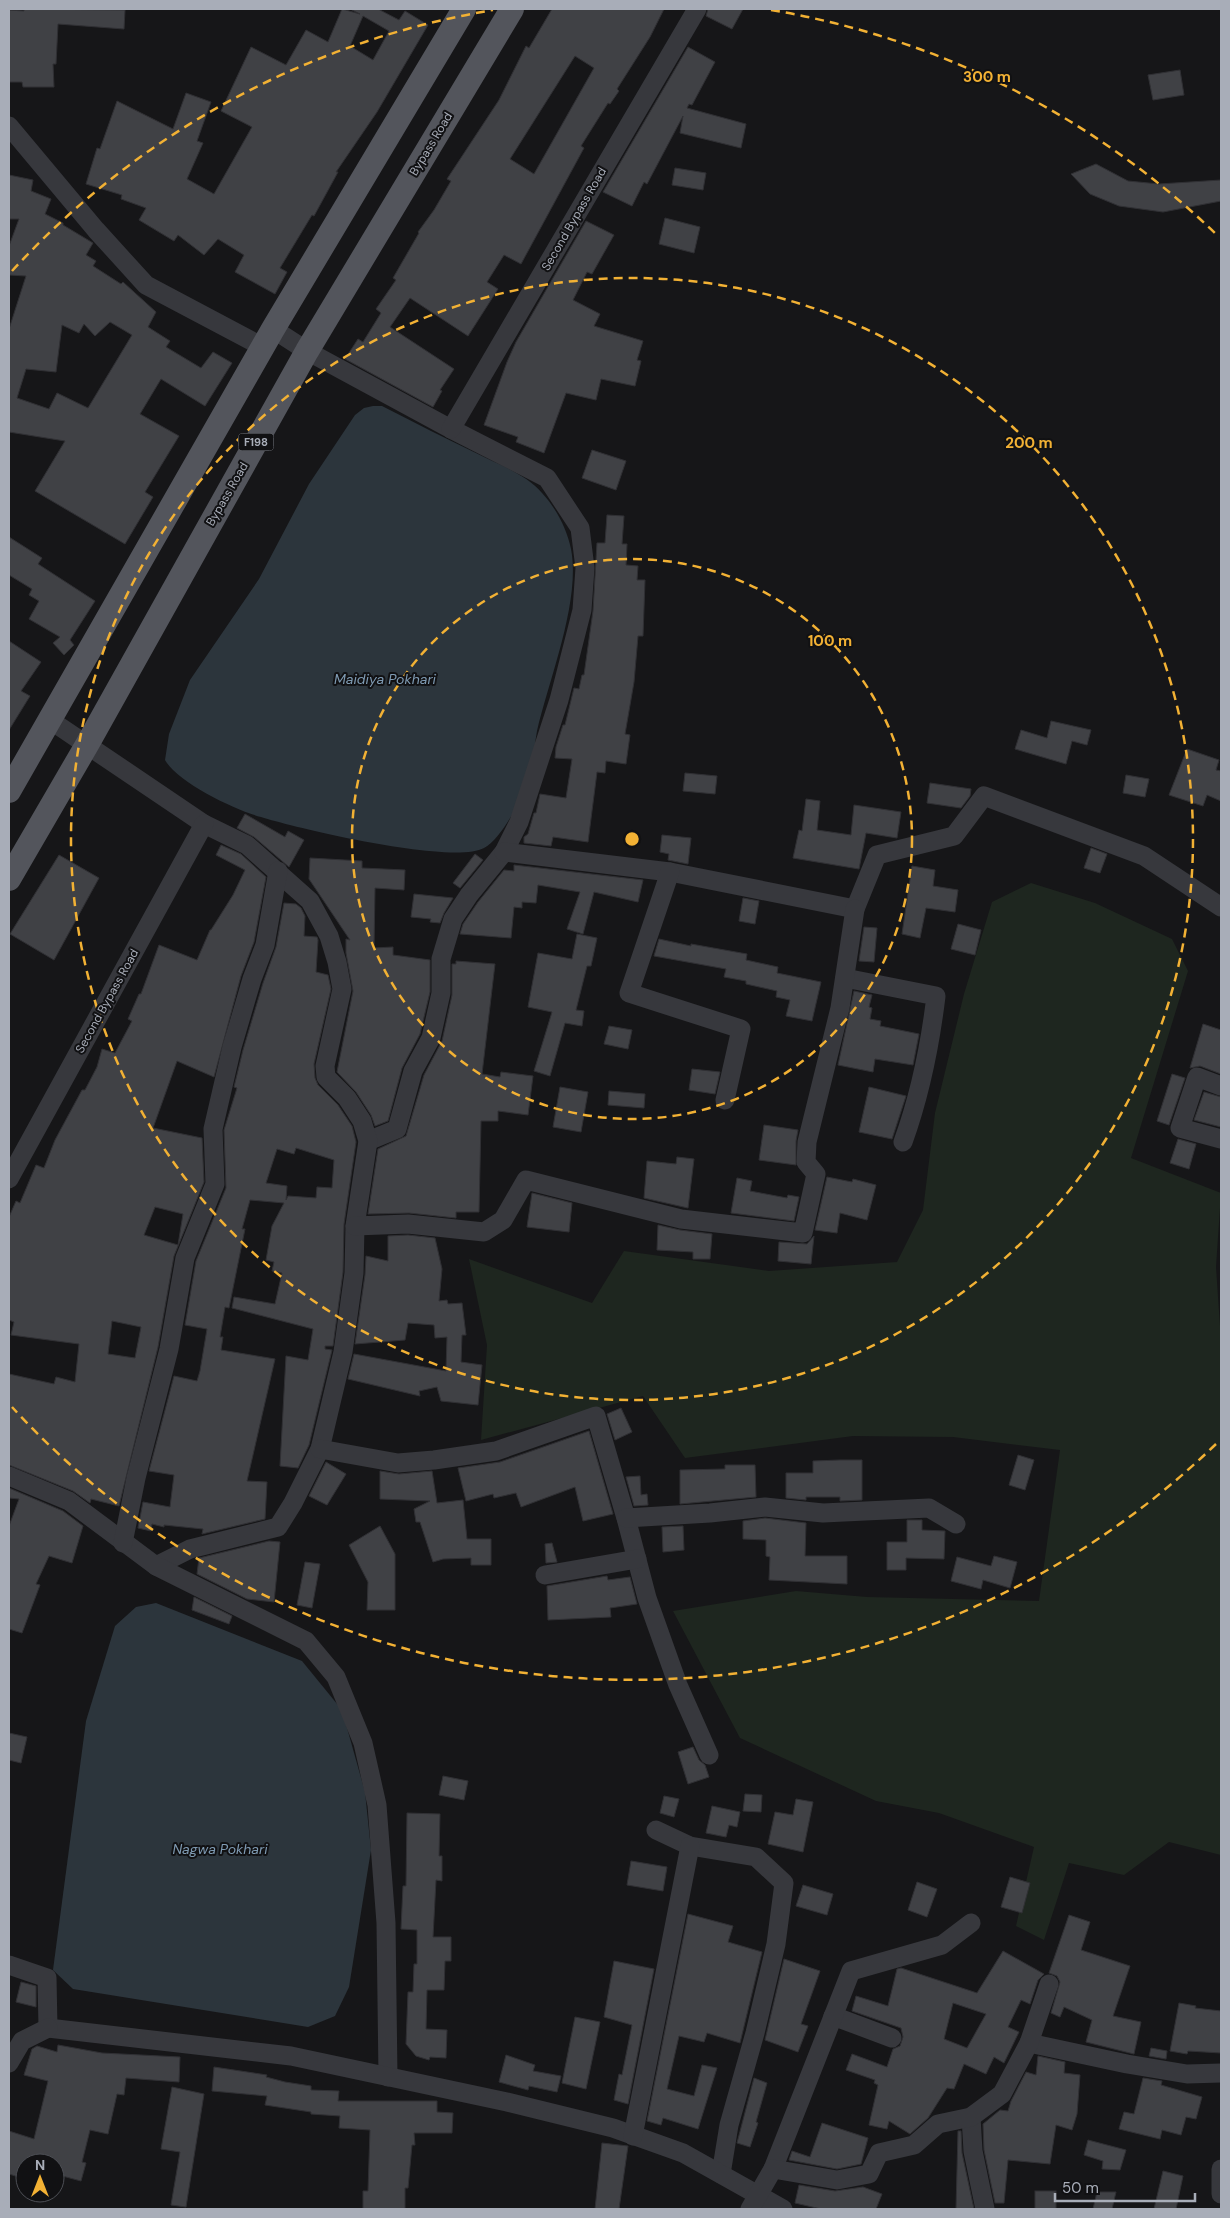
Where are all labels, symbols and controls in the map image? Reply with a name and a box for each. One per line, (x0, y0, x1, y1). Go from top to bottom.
text: 300 m (963, 67, 1011, 87)
street label: Bypass Road (406, 109, 456, 179)
street label: Second Bypass Road (538, 165, 610, 273)
text: 200 m (1005, 433, 1053, 453)
road number: F198 (238, 434, 274, 451)
street label: Bypass Road (202, 459, 252, 529)
text: 100 m (808, 631, 852, 651)
water label: Maidiya Pokhari (334, 670, 437, 688)
centre of rings (623, 830, 641, 848)
street label: Second Bypass Road (72, 946, 142, 1056)
water label: Nagwa Pokhari (172, 1840, 268, 1858)
north arrow (15, 2153, 65, 2203)
text: N (35, 2156, 45, 2174)
scale bar (1055, 2170, 1195, 2202)
text: 50 m (1062, 2178, 1099, 2198)

